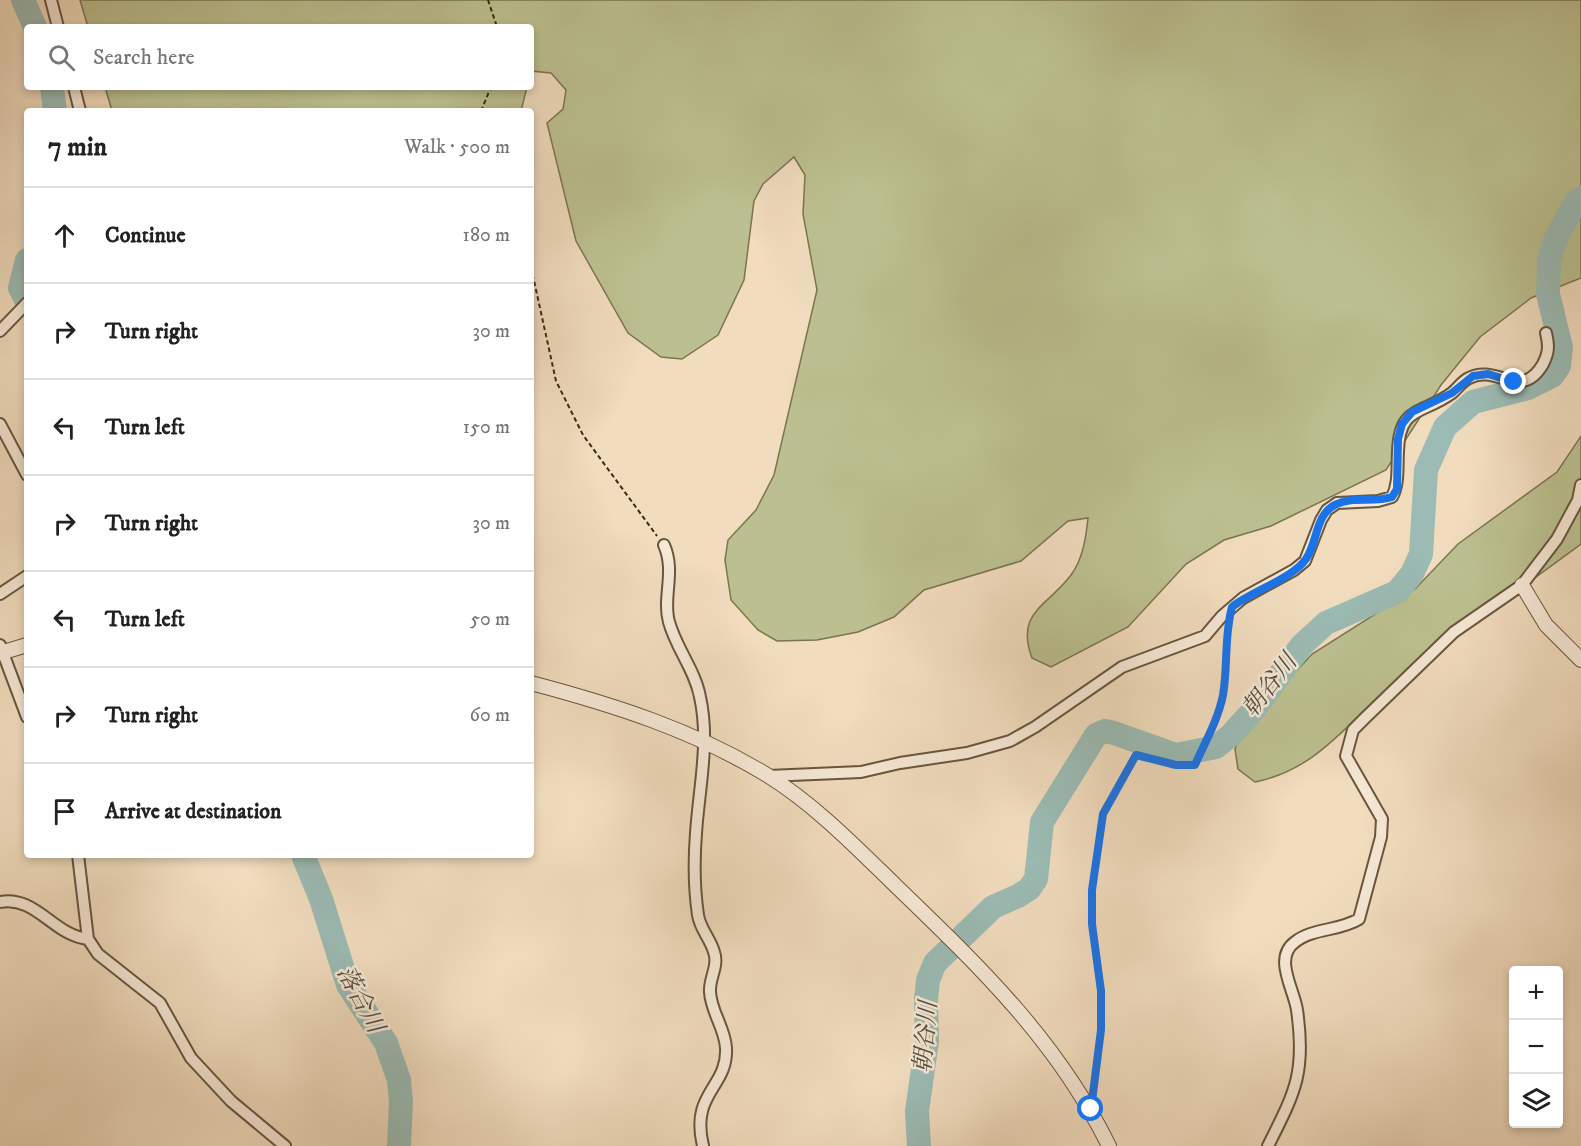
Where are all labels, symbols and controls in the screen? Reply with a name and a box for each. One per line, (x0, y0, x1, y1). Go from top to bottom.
search box (24, 24, 534, 90)
icon: search (45, 41, 78, 74)
text: Search here (93, 44, 195, 71)
text: 7 min (48, 131, 107, 164)
text: Walk · 500 m (404, 135, 510, 160)
icon: ahead (48, 219, 81, 252)
text: Continue (105, 222, 186, 249)
text: 180 m (463, 223, 510, 248)
icon: right (48, 315, 81, 348)
text: Turn right (105, 318, 198, 345)
text: 30 m (472, 319, 510, 344)
route end (1500, 368, 1526, 394)
icon: left (48, 411, 81, 444)
text: Turn left (105, 414, 185, 441)
text: 150 m (463, 415, 510, 440)
icon: right (48, 507, 81, 540)
text: Turn right (105, 510, 198, 537)
text: 30 m (472, 511, 510, 536)
icon: left (48, 603, 81, 636)
text: Turn left (105, 606, 185, 633)
text: 50 m (470, 607, 510, 632)
water label: 朝谷川 (1236, 646, 1306, 723)
icon: right (48, 699, 81, 732)
text: Turn right (105, 702, 198, 729)
text: 60 m (470, 703, 510, 728)
icon: arrive (48, 795, 81, 828)
text: Arrive at destination (105, 798, 282, 825)
water label: 落合川 (330, 961, 392, 1041)
map controls (1509, 966, 1563, 1128)
button: + (1509, 966, 1563, 1020)
water label: 朝谷川 (908, 997, 944, 1074)
button: − (1509, 1020, 1563, 1074)
button: layers (1509, 1074, 1563, 1128)
route start (1077, 1095, 1103, 1121)

